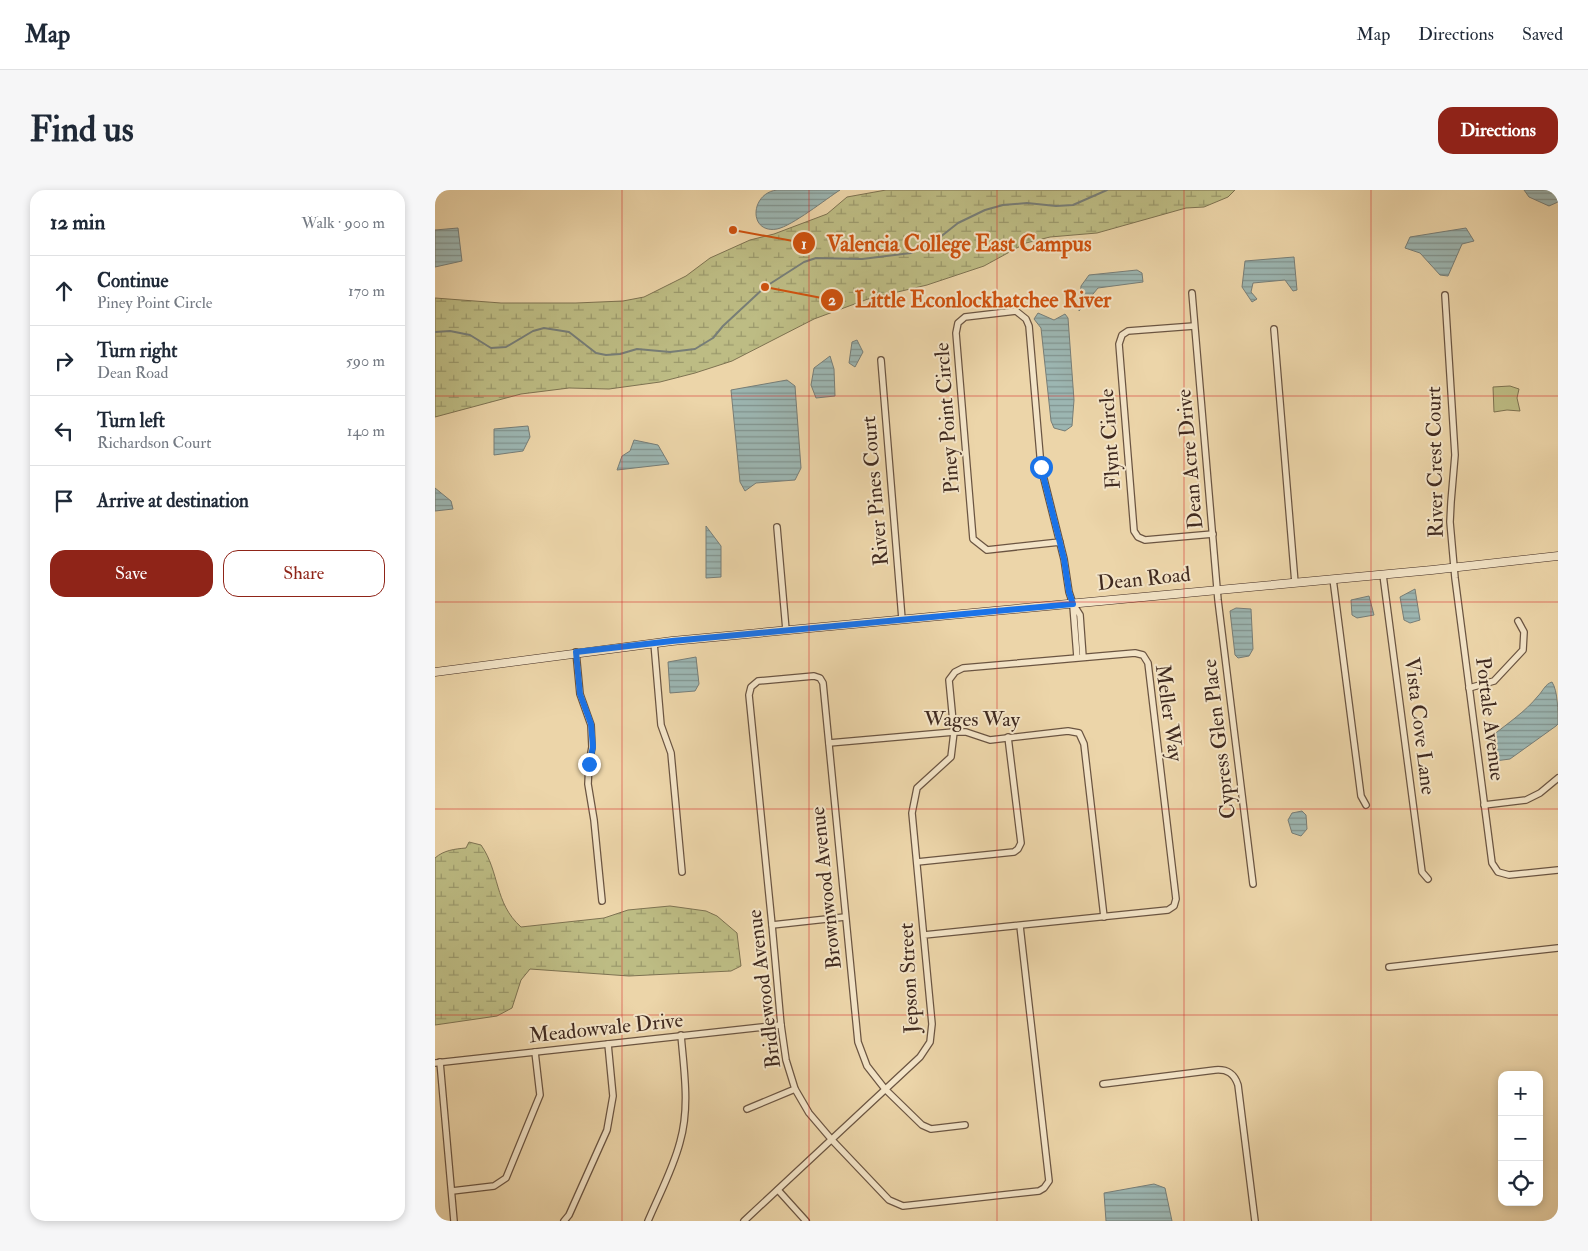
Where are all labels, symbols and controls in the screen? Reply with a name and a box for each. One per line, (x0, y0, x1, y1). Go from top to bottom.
text: Map (25, 19, 70, 50)
text: Map (1357, 23, 1390, 46)
text: Directions (1418, 23, 1494, 46)
text: Saved (1522, 23, 1563, 46)
button: Directions (1438, 107, 1558, 154)
text: Find us (30, 108, 134, 152)
text: 12 min (50, 209, 105, 236)
text: Walk · 900 m (302, 213, 385, 233)
callout: Valencia College East Campus (791, 225, 1101, 262)
text: Valencia College East Campus (825, 230, 1092, 259)
text: 1 (801, 235, 807, 254)
text: Continue (97, 269, 168, 293)
icon: ahead (50, 277, 78, 305)
text: 170 m (348, 281, 385, 301)
callout: Little Econlockhatchee River (820, 281, 1122, 318)
text: Little Econlockhatchee River (855, 286, 1112, 314)
text: 2 (828, 291, 836, 310)
text: Piney Point Circle (97, 293, 212, 313)
text: Turn right (97, 339, 177, 363)
street label: Piney Point Circle (928, 341, 966, 494)
icon: right (50, 347, 78, 375)
text: 590 m (346, 351, 385, 371)
text: Dean Road (97, 363, 168, 383)
street label: River Crest Court (1420, 386, 1450, 538)
street label: Flynt Circle (1093, 388, 1127, 490)
street label: Dean Acre Drive (1170, 388, 1210, 530)
text: Turn left (97, 409, 165, 433)
street label: River Pines Court (855, 415, 895, 567)
icon: left (50, 417, 78, 445)
text: 140 m (347, 421, 385, 441)
text: Richardson Court (97, 433, 211, 453)
route start (1030, 456, 1053, 479)
icon: arrive (50, 487, 78, 515)
text: Arrive at destination (97, 489, 249, 513)
button: Save (50, 550, 213, 597)
button: Share (223, 550, 385, 597)
street label: Dean Road (1096, 561, 1193, 597)
street label: Vista Cove Lane (1398, 656, 1442, 796)
street label: Portale Avenue (1469, 656, 1511, 783)
street label: Cypress Glen Place (1196, 657, 1242, 820)
street label: Meller Way (1149, 663, 1189, 764)
street label: Wages Way (923, 706, 1021, 733)
route end (578, 753, 601, 776)
street label: Brownwood Avenue (804, 805, 848, 971)
street label: Bridlewood Avenue (741, 908, 787, 1070)
street label: Jepson Street (893, 922, 925, 1035)
street label: Meadowvale Drive (528, 1006, 685, 1050)
map controls (1498, 1071, 1543, 1206)
button: + (1498, 1071, 1543, 1116)
button: − (1498, 1116, 1543, 1161)
button: locate (1498, 1161, 1543, 1206)

